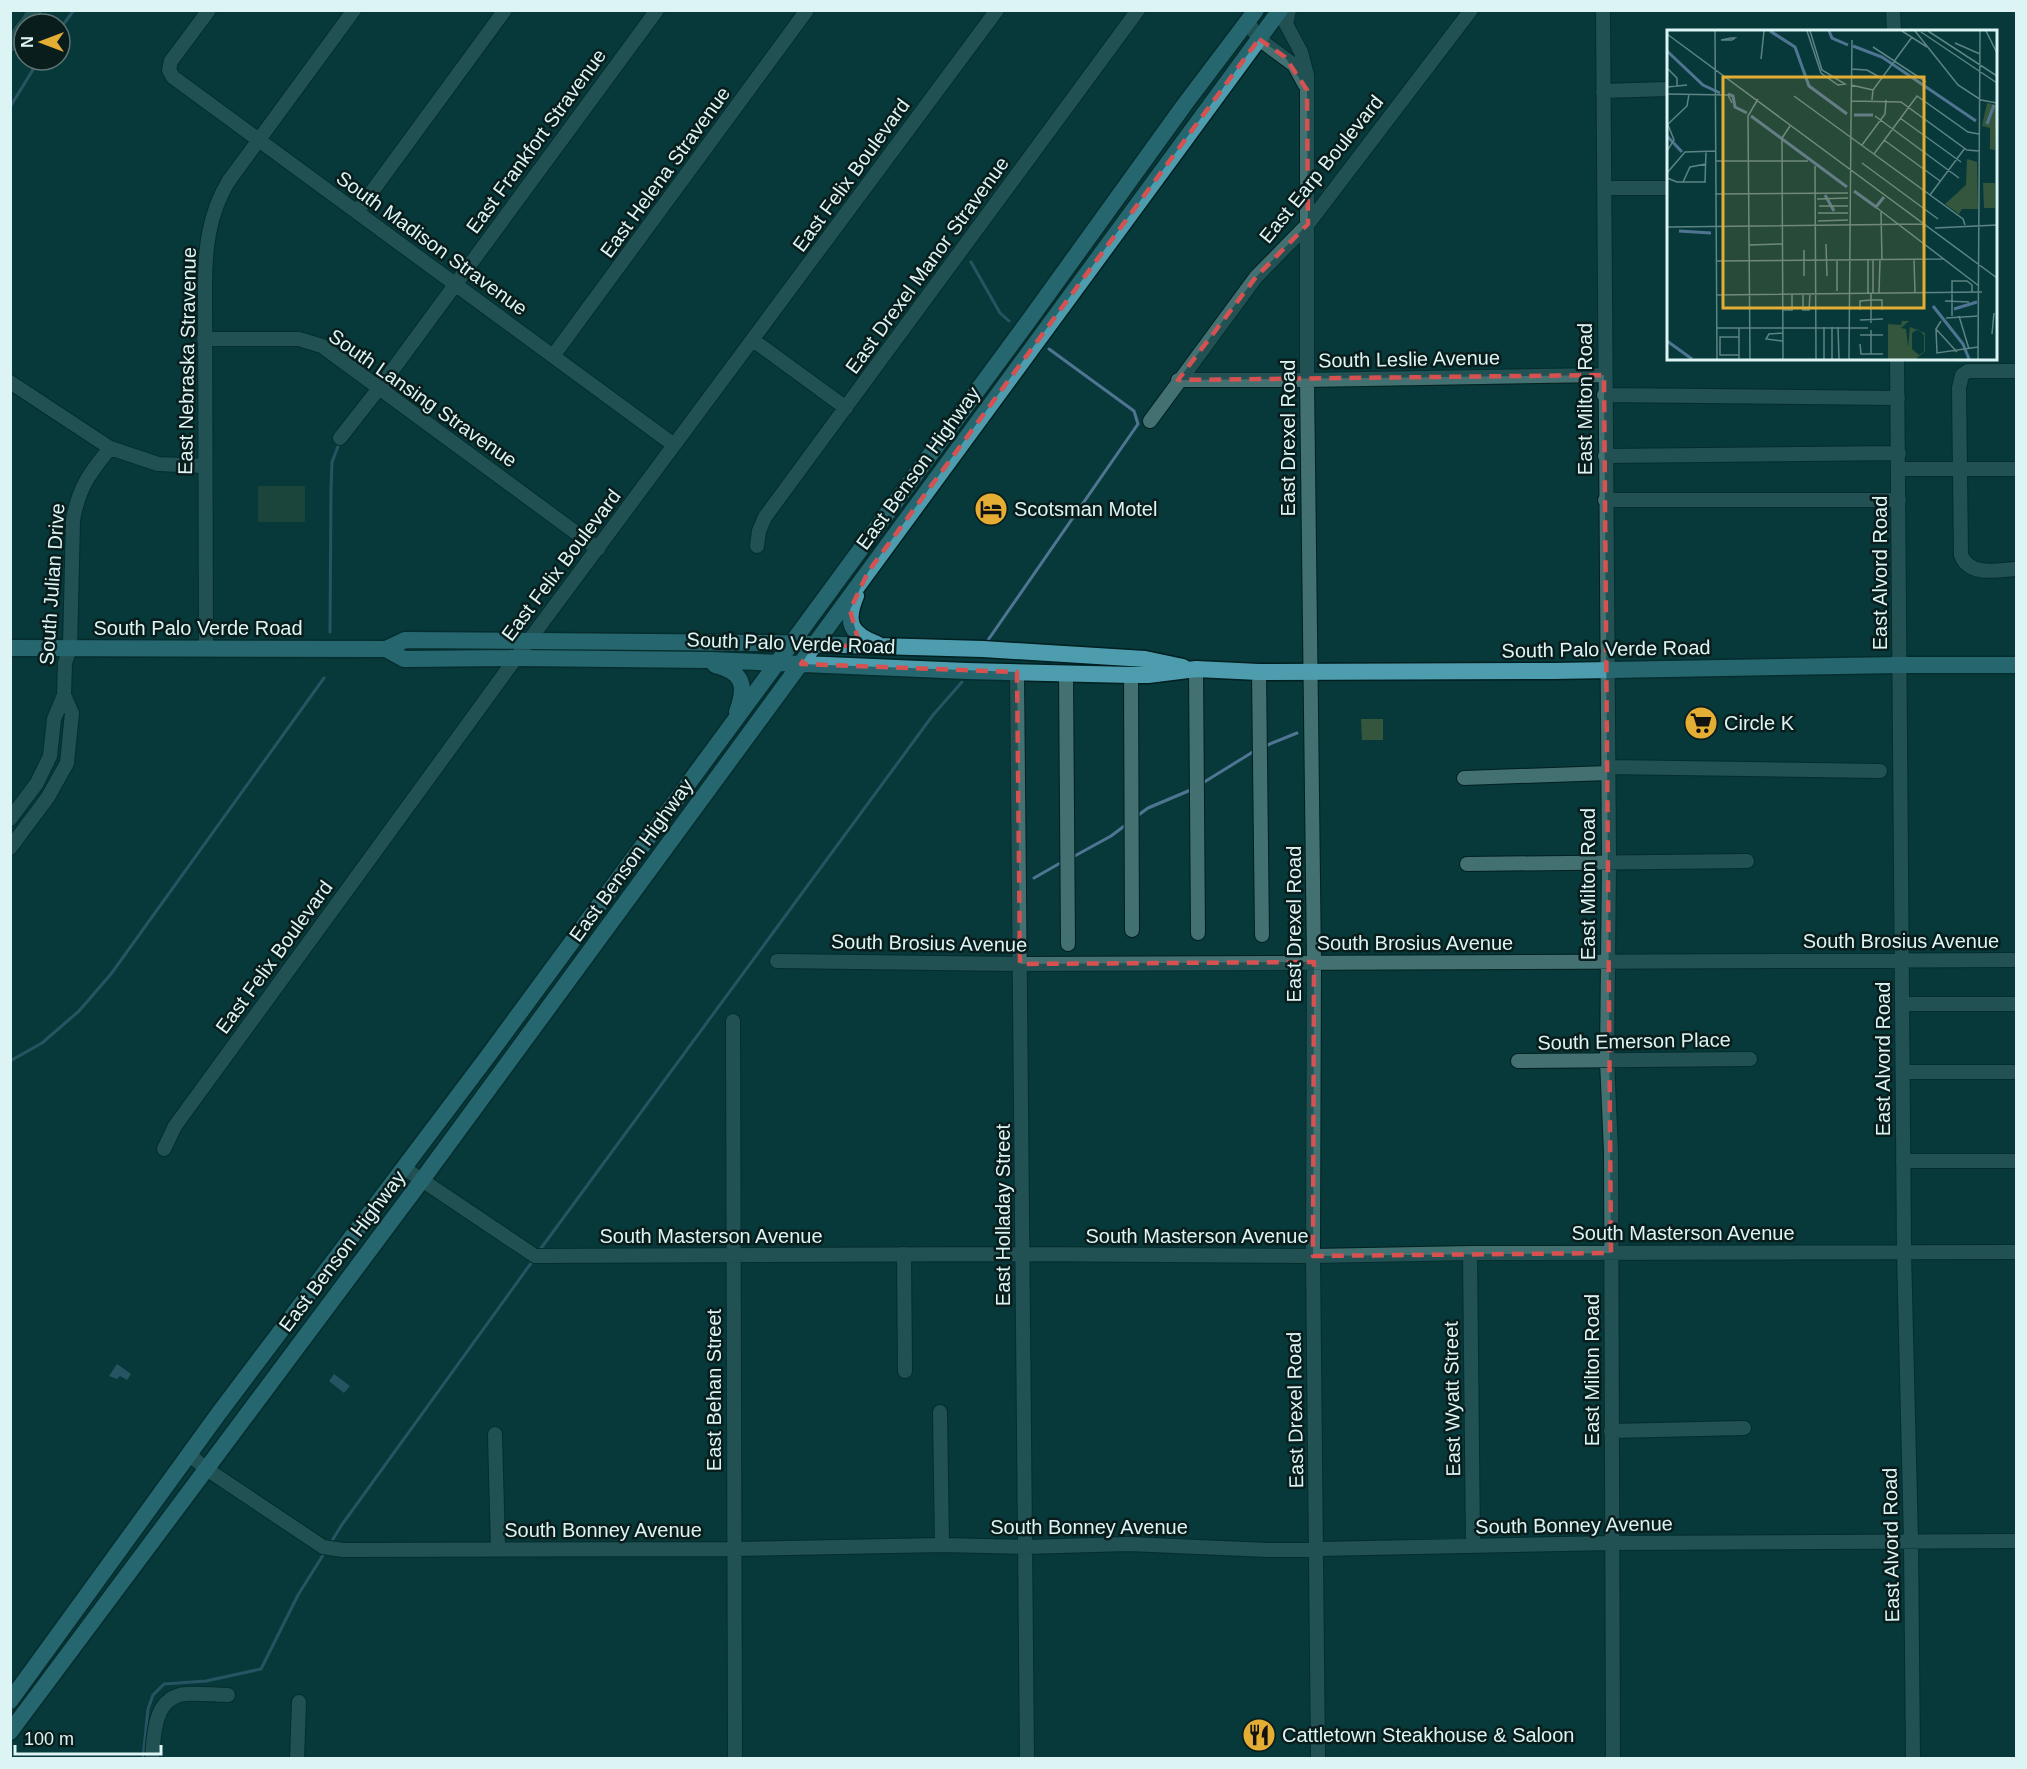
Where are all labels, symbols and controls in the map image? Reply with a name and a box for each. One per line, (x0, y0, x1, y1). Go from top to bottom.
north arrow (12, 12, 72, 72)
inset map (1667, 30, 1997, 360)
text: N (19, 36, 36, 48)
street label: East Frankfort Stravenue (462, 45, 610, 237)
street label: East Helena Stravenue (596, 82, 734, 262)
street label: East Earp Boulevard (1255, 91, 1387, 247)
street label: East Felix Boulevard (788, 94, 914, 256)
street label: East Drexel Manor Stravenue (841, 152, 1013, 378)
street label: South Madison Stravenue (332, 166, 532, 320)
street label: East Nebraska Stravenue (174, 247, 200, 475)
street label: East Milton Road (1574, 323, 1596, 475)
street label: South Lansing Stravenue (325, 325, 521, 471)
street label: South Leslie Avenue (1318, 346, 1500, 372)
street label: East Drexel Road (1277, 360, 1299, 516)
street label: East Benson Highway (852, 382, 984, 554)
street label: East Felix Boulevard (497, 485, 625, 645)
hotel icon: Scotsman Motel (973, 491, 1009, 527)
street label: East Alvord Road (1869, 496, 1891, 650)
place label: Scotsman Motel (1014, 498, 1157, 520)
street label: South Julian Drive (35, 502, 69, 666)
street label: South Palo Verde Road (93, 617, 303, 639)
street label: South Palo Verde Road (686, 628, 896, 658)
street label: South Palo Verde Road (1501, 636, 1711, 662)
supermarket icon: Circle K (1683, 705, 1719, 741)
place label: Circle K (1724, 712, 1795, 734)
street label: East Benson Highway (565, 774, 697, 946)
street label: East Milton Road (1577, 808, 1599, 960)
street label: East Drexel Road (1283, 846, 1305, 1002)
street label: East Felix Boulevard (211, 876, 337, 1038)
street label: South Brosius Avenue (831, 930, 1027, 956)
street label: South Brosius Avenue (1803, 930, 1999, 952)
street label: South Brosius Avenue (1317, 932, 1513, 954)
street label: East Alvord Road (1872, 982, 1894, 1136)
street label: South Emerson Place (1537, 1028, 1731, 1054)
street label: East Holladay Street (992, 1123, 1014, 1306)
street label: East Benson Highway (274, 1166, 410, 1336)
street label: South Masterson Avenue (1571, 1222, 1795, 1244)
street label: South Masterson Avenue (599, 1225, 823, 1247)
street label: South Masterson Avenue (1085, 1225, 1309, 1247)
street label: East Milton Road (1581, 1294, 1603, 1446)
street label: East Behan Street (703, 1308, 725, 1471)
street label: East Wyatt Street (1440, 1321, 1464, 1477)
street label: East Drexel Road (1283, 1331, 1307, 1489)
street label: East Alvord Road (1879, 1468, 1903, 1622)
street label: South Bonney Avenue (1475, 1512, 1673, 1538)
street label: South Bonney Avenue (990, 1516, 1188, 1538)
street label: South Bonney Avenue (504, 1519, 702, 1541)
restaurant icon: Cattletown Steakhouse & Saloon (1241, 1717, 1277, 1753)
scale bar (15, 1718, 160, 1756)
place label: Cattletown Steakhouse & Saloon (1282, 1724, 1574, 1746)
text: 100 m (24, 1729, 74, 1749)

